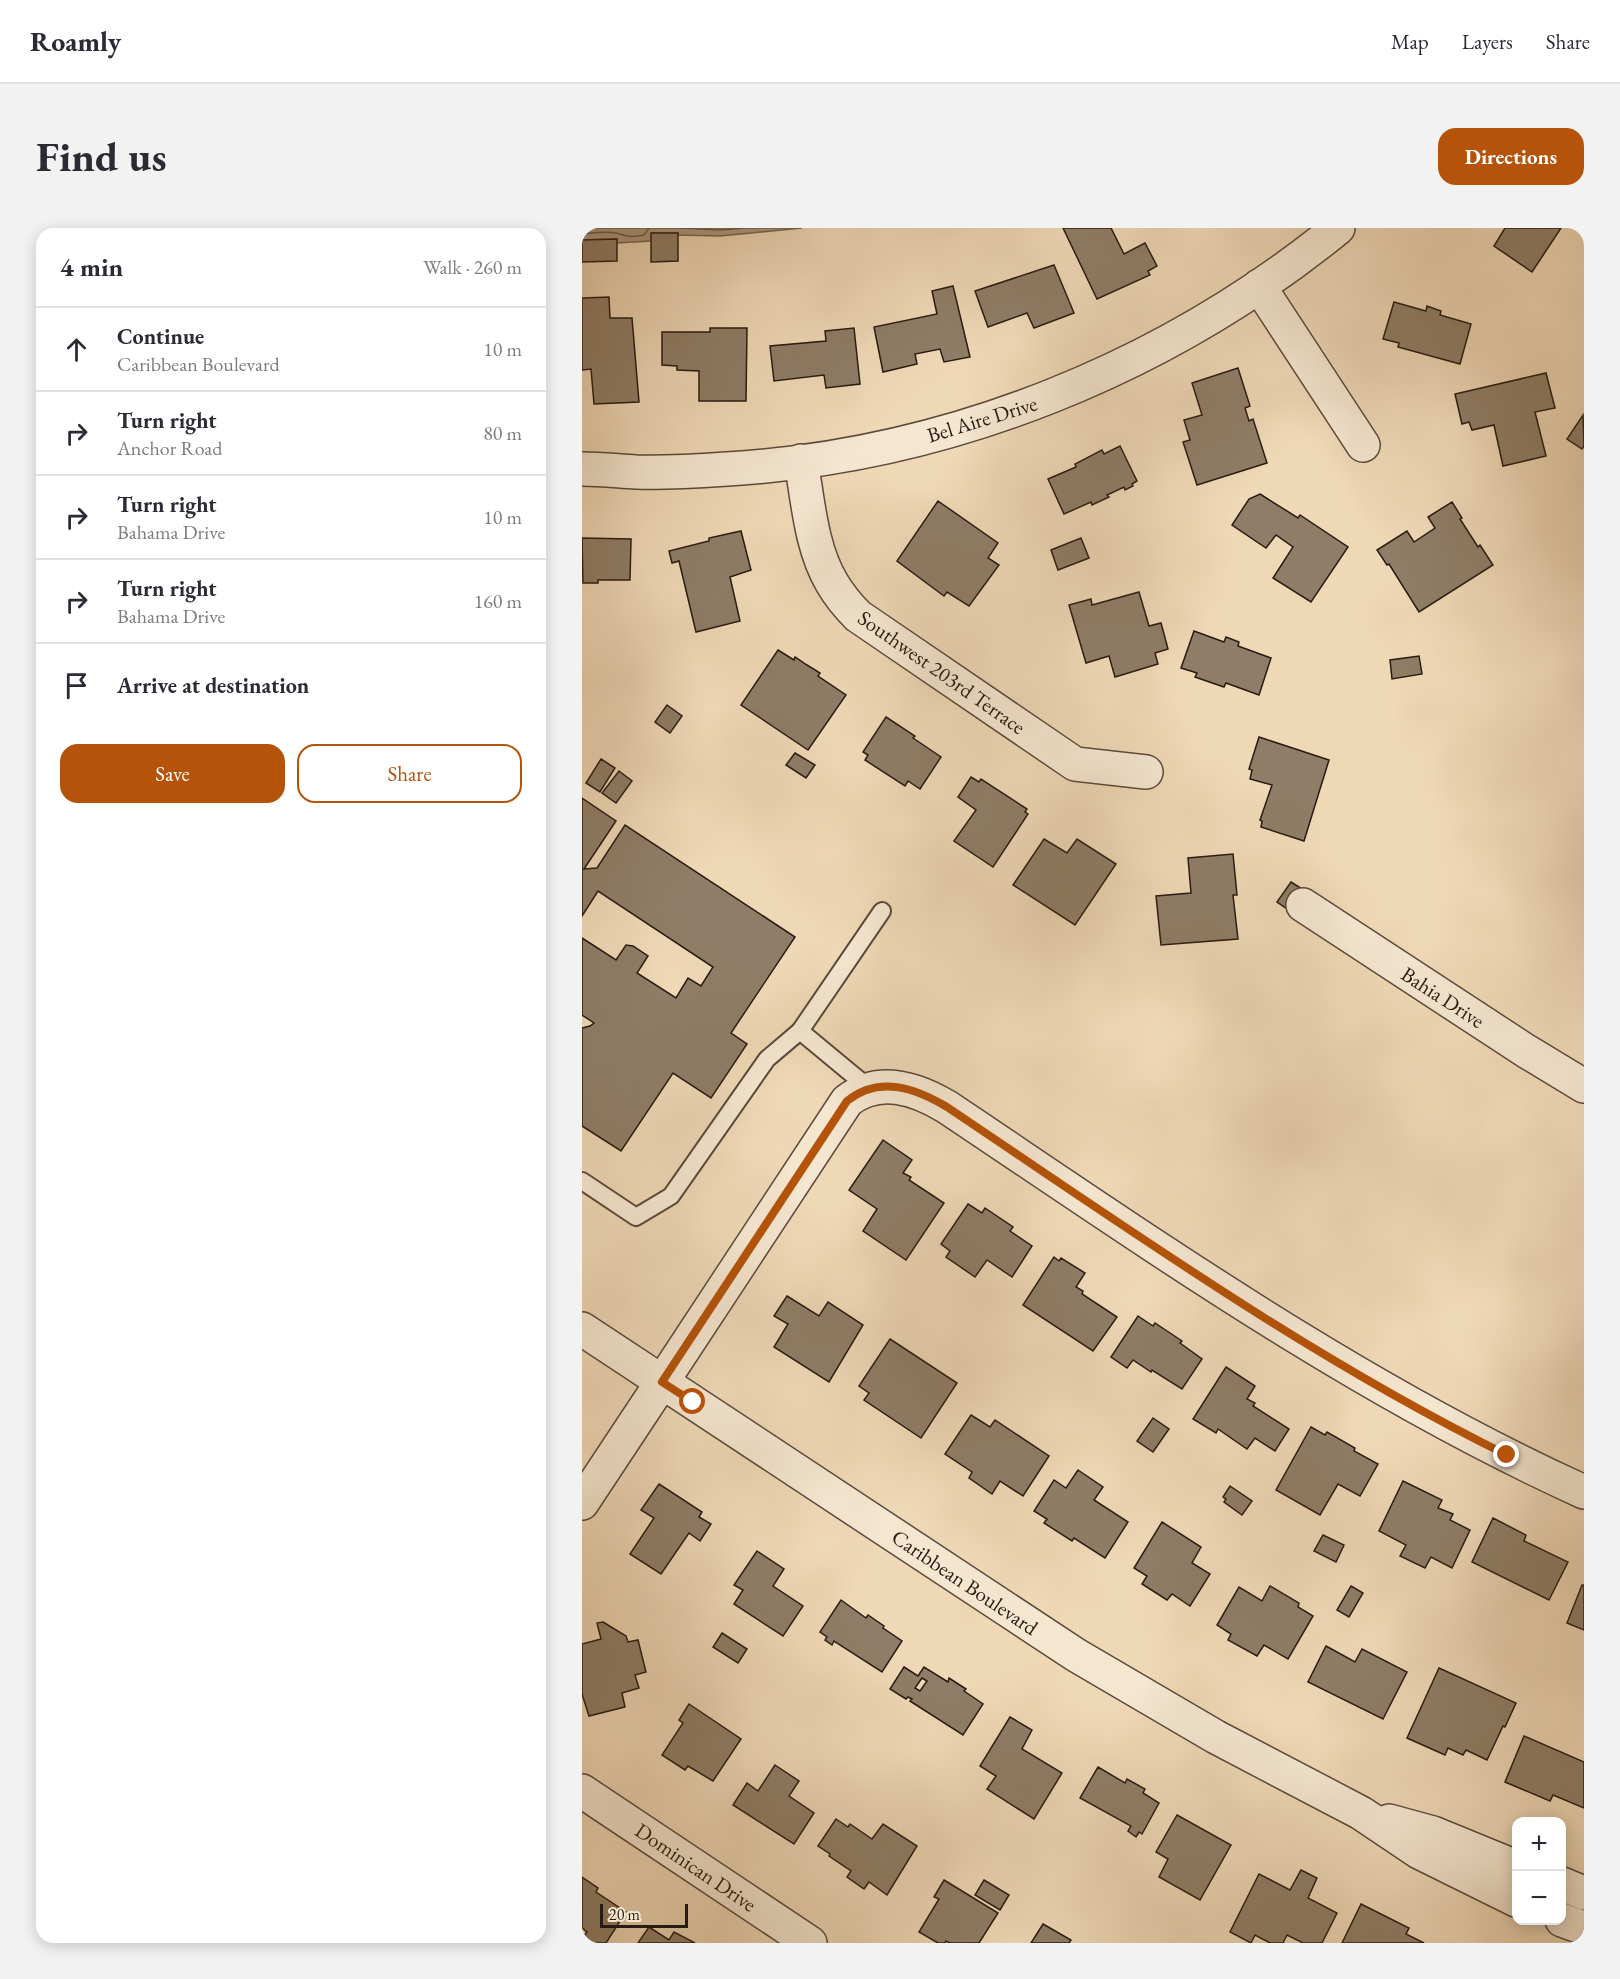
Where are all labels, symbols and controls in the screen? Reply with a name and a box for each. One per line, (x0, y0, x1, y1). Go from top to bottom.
text: Roamly (30, 23, 121, 59)
text: Map (1391, 28, 1429, 55)
text: Layers (1462, 28, 1513, 55)
text: Share (1546, 28, 1590, 55)
button: Directions (1438, 128, 1584, 185)
text: Find us (36, 129, 167, 184)
text: 4 min (60, 250, 123, 284)
text: Walk · 260 m (423, 254, 522, 280)
text: Continue (117, 322, 204, 351)
icon: ahead (60, 333, 93, 366)
text: 10 m (483, 336, 522, 362)
text: Caribbean Boulevard (117, 351, 280, 377)
street label: Bel Aire Drive (924, 389, 1040, 449)
text: Turn right (117, 406, 216, 435)
icon: right (60, 417, 93, 450)
text: 80 m (483, 420, 522, 446)
text: Anchor Road (117, 435, 222, 461)
text: Turn right (117, 490, 216, 519)
icon: right (60, 501, 93, 534)
text: 10 m (483, 504, 522, 530)
text: Bahama Drive (117, 519, 225, 545)
text: Turn right (117, 574, 216, 603)
icon: right (60, 585, 93, 618)
text: 160 m (474, 588, 522, 614)
text: Bahama Drive (117, 603, 225, 629)
street label: Southwest 203rd Terrace (853, 604, 1031, 740)
icon: arrive (60, 669, 93, 702)
text: Arrive at destination (117, 671, 309, 700)
button: Save (60, 744, 285, 803)
button: Share (297, 744, 522, 803)
street label: Bahia Drive (1396, 960, 1490, 1034)
route start (679, 1388, 705, 1414)
route end (1493, 1441, 1519, 1467)
street label: Caribbean Boulevard (887, 1523, 1044, 1641)
street label: Dominican Drive (630, 1816, 762, 1918)
map controls (1512, 1817, 1566, 1925)
button: + (1512, 1817, 1566, 1871)
button: − (1512, 1871, 1566, 1925)
scale bar (600, 1901, 688, 1928)
text: 20 m (609, 1904, 640, 1925)

